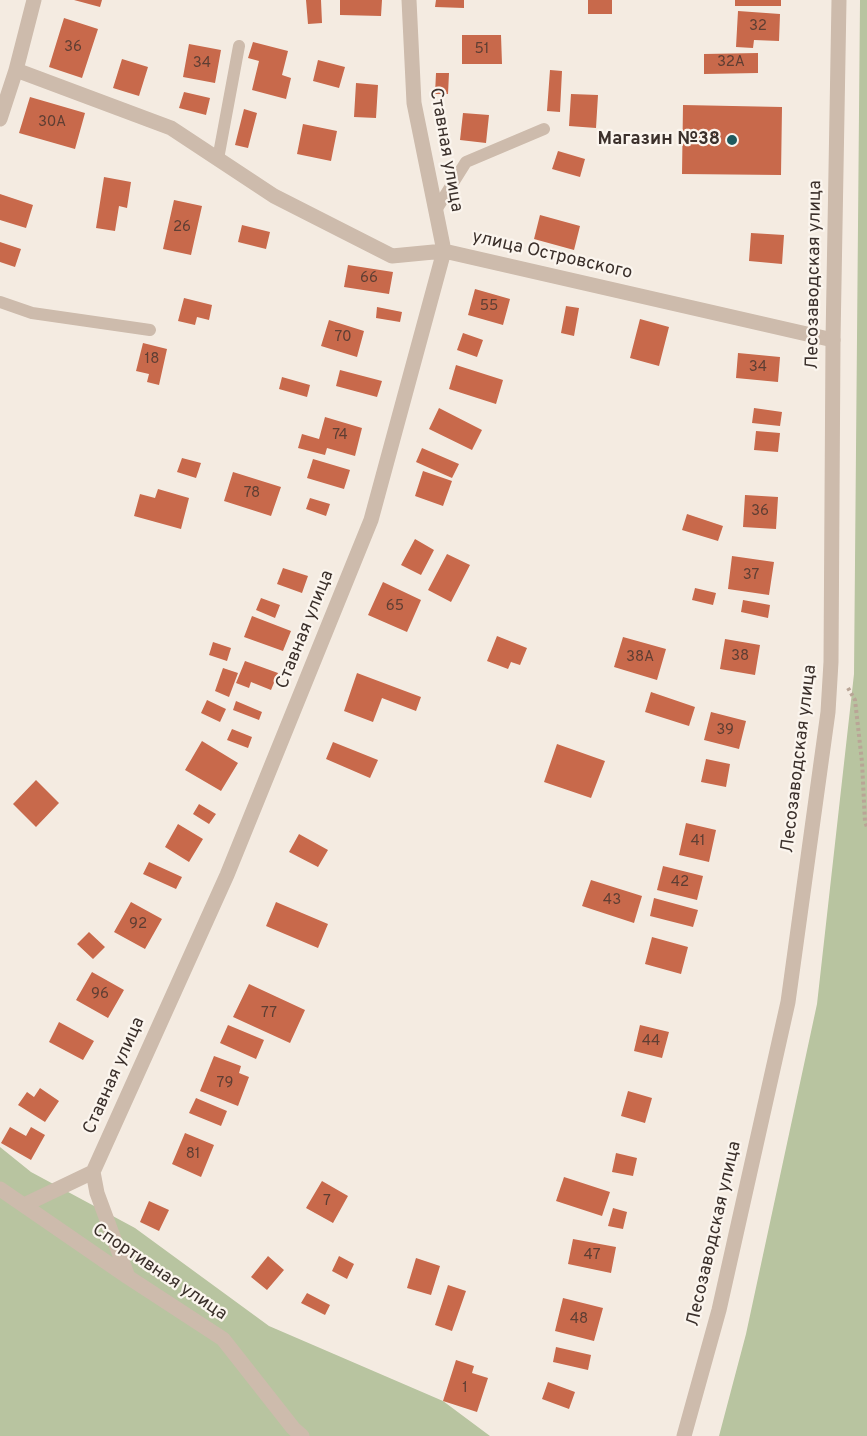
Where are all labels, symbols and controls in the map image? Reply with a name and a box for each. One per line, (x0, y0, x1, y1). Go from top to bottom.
house number: 32 (749, 18, 767, 36)
house number: 36 (64, 39, 82, 57)
house number: 51 (475, 41, 489, 59)
house number: 32А (717, 54, 745, 72)
house number: 34 (193, 55, 211, 73)
street label: Ставная улица (423, 86, 467, 214)
house number: 30А (38, 114, 66, 132)
place label: Магазин №38 (598, 129, 720, 151)
marker: Магазин №38 (725, 133, 739, 147)
street label: Лесозаводская улица (803, 180, 827, 370)
house number: 26 (173, 219, 191, 237)
street label: улица Островского (470, 227, 634, 285)
house number: 66 (360, 270, 378, 288)
house number: 55 (480, 298, 498, 316)
house number: 70 (334, 329, 352, 347)
house number: 18 (145, 351, 159, 369)
house number: 34 (749, 359, 767, 377)
house number: 74 (332, 427, 348, 445)
house number: 78 (244, 485, 260, 503)
house number: 36 (751, 503, 769, 521)
house number: 37 (743, 567, 759, 585)
street label: Ставная улица (272, 568, 340, 692)
house number: 65 (386, 598, 404, 616)
house number: 38 (731, 648, 749, 666)
house number: 38А (626, 649, 654, 667)
street label: Лесозаводская улица (778, 664, 822, 854)
house number: 39 (716, 722, 734, 740)
house number: 41 (691, 833, 705, 851)
house number: 42 (671, 874, 689, 892)
house number: 43 (603, 892, 621, 910)
house number: 92 (129, 916, 147, 934)
house number: 96 (91, 986, 109, 1004)
house number: 77 (261, 1005, 277, 1023)
street label: Ставная улица (80, 1014, 150, 1138)
house number: 44 (642, 1033, 660, 1051)
house number: 79 (217, 1075, 233, 1093)
street label: Лесозаводская улица (683, 1139, 747, 1329)
house number: 81 (186, 1146, 200, 1164)
house number: 7 (323, 1193, 331, 1211)
street label: Спортивная улица (87, 1220, 231, 1326)
house number: 47 (584, 1247, 600, 1265)
house number: 48 (570, 1311, 588, 1329)
house number: 1 (462, 1380, 468, 1398)

